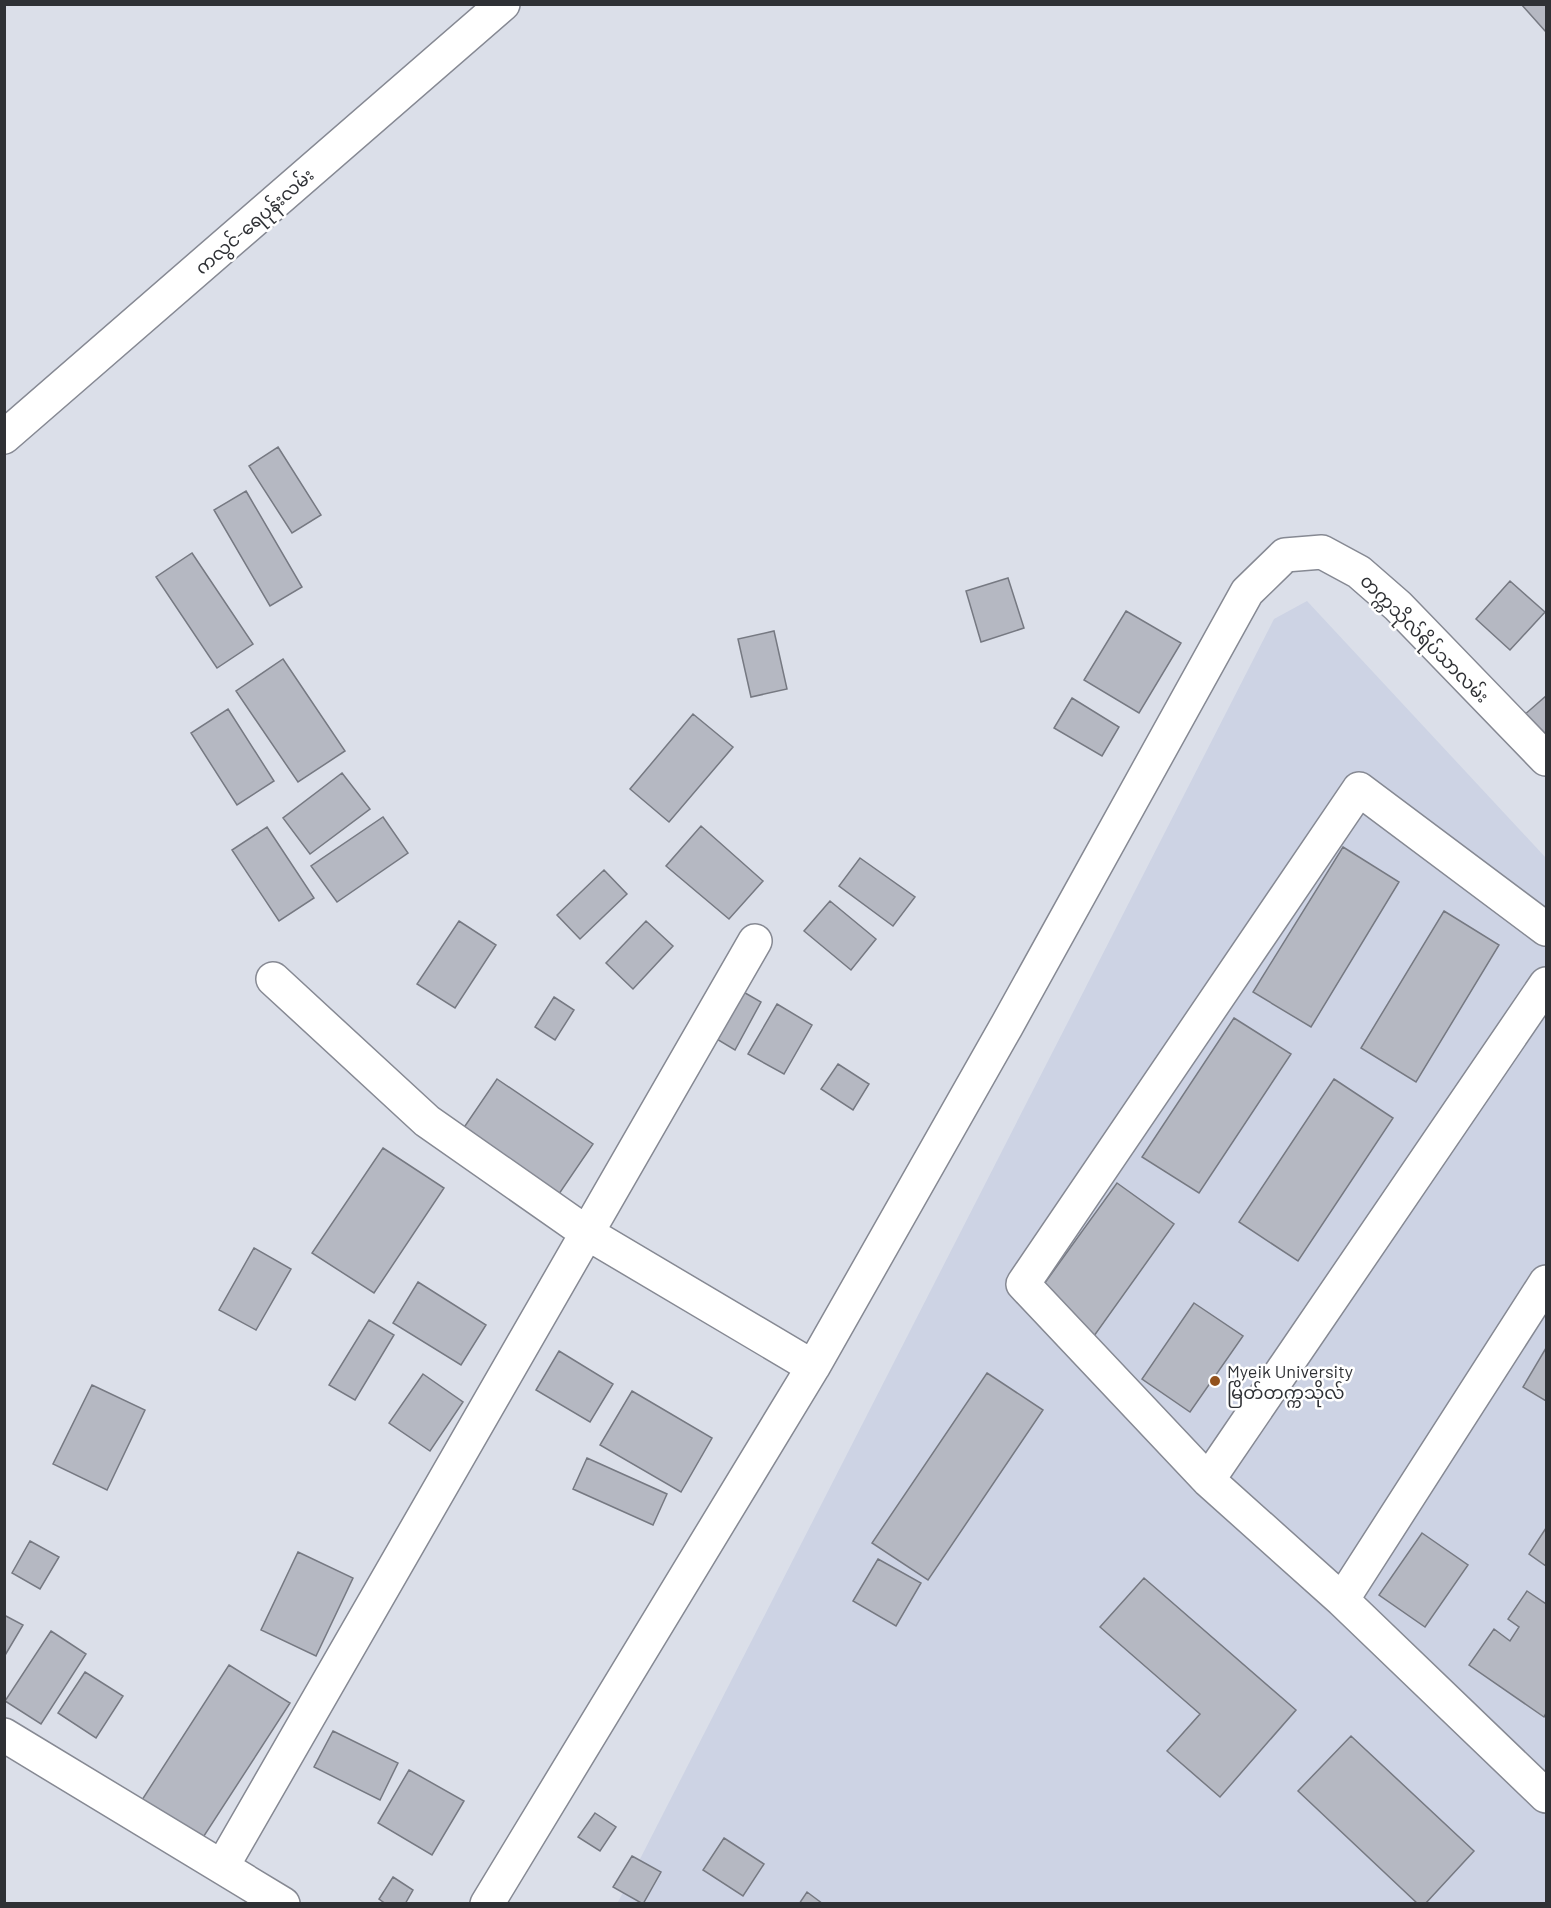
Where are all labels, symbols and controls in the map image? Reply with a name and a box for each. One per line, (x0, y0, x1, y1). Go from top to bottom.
street label: ကလွင်-ရေပုန်းလမ်း (189, 163, 321, 282)
street label: တက္ကသိုလ်ရိပ်သာလမ်း (1353, 568, 1495, 710)
place label: Myeik University မြိတ်တက္ကသိုလ် (1227, 1360, 1353, 1408)
marker: Myeik University မြိတ်တက္ကသိုလ် (1208, 1374, 1222, 1388)

